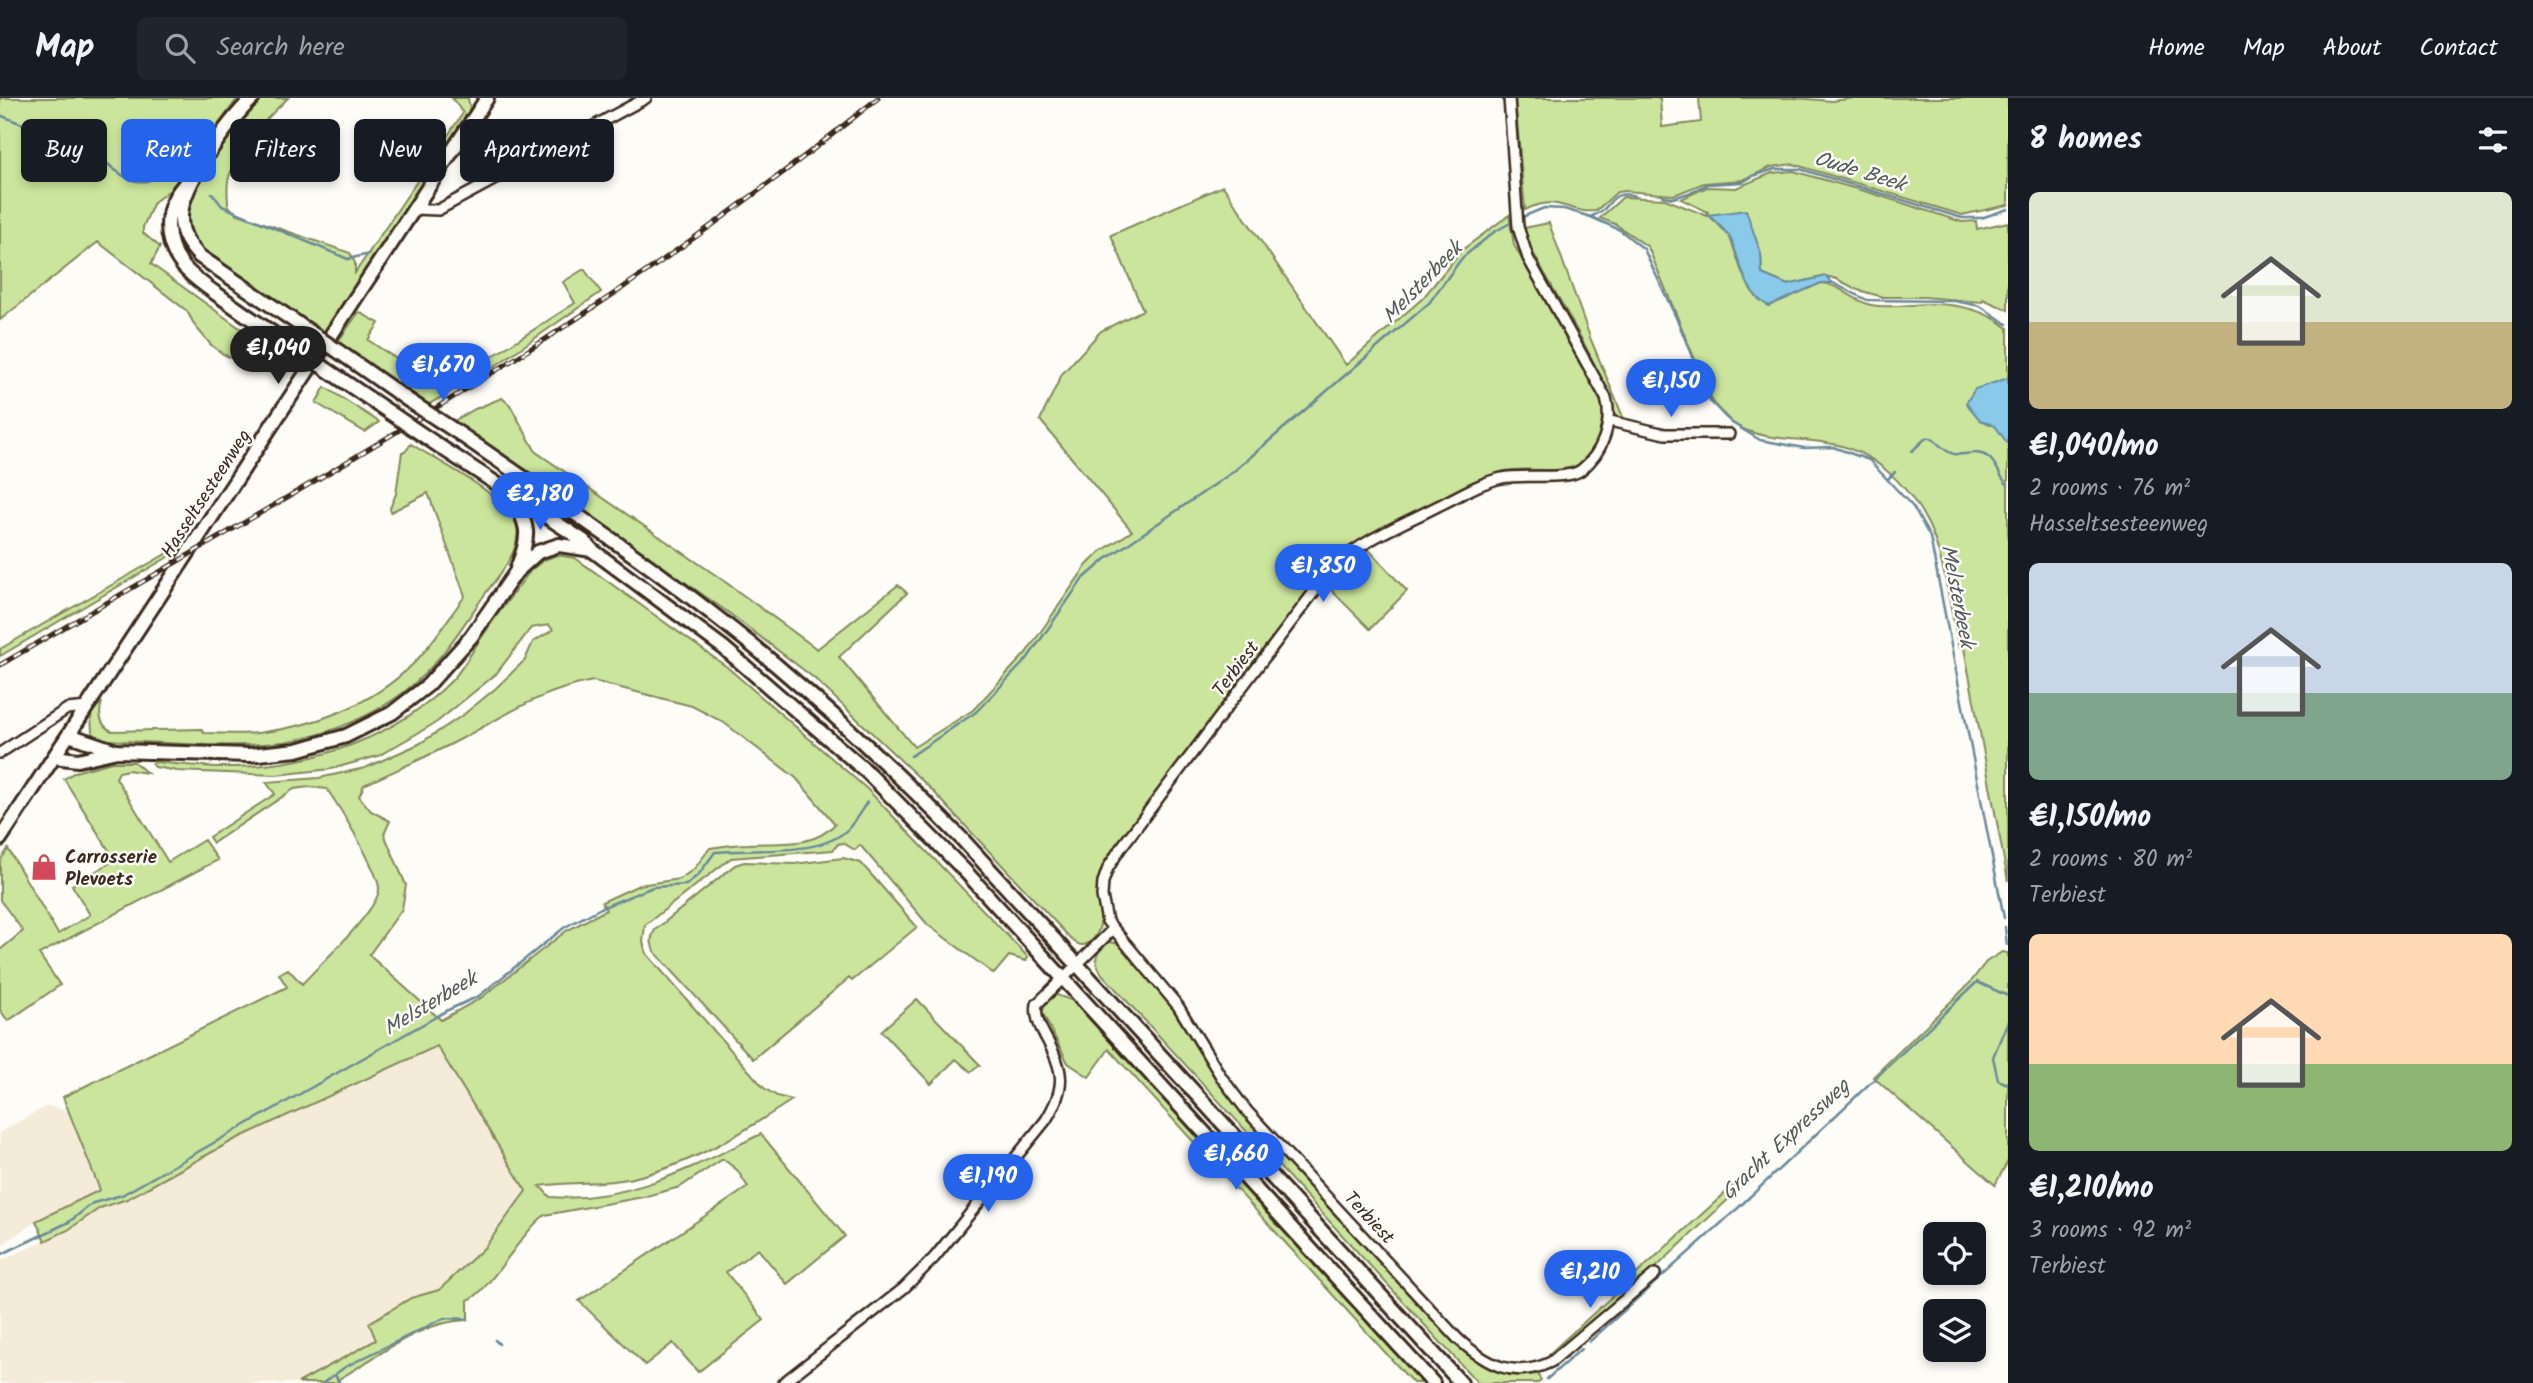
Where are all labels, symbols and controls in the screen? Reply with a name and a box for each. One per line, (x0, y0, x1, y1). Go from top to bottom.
search box (137, 17, 627, 80)
text: Map (35, 22, 95, 75)
text: Search here (217, 27, 345, 69)
icon: search (161, 29, 199, 67)
text: Home (2148, 29, 2205, 68)
text: Map (2243, 29, 2285, 68)
text: About (2323, 29, 2381, 68)
text: Contact (2419, 29, 2498, 68)
text: 8 homes (2029, 116, 2142, 164)
chip: Buy (21, 119, 107, 182)
chip: Rent (121, 119, 216, 182)
chip: Filters (230, 119, 340, 182)
chip: New (354, 119, 446, 182)
chip: Apartment (460, 119, 614, 182)
icon: filters (2474, 121, 2512, 159)
water label: Oude Beek (1810, 143, 1912, 203)
water label: Melsterbeek (1375, 232, 1473, 332)
icon: home (2208, 238, 2334, 364)
pin: €1,040 (221, 327, 335, 386)
text: €1,040 (246, 331, 310, 367)
pin: €1,670 (386, 344, 500, 403)
text: €1,670 (412, 348, 474, 384)
pin: €1,150 (1614, 360, 1728, 419)
text: €1,150 (1642, 364, 1700, 400)
text: €1,040/mo (2029, 423, 2159, 471)
street label: Hasseltsesteenweg (154, 424, 260, 564)
text: 2 rooms · 76 m² (2029, 471, 2190, 507)
pin: €2,180 (483, 472, 597, 532)
text: €2,180 (507, 477, 573, 513)
text: Hasseltsesteenweg (2029, 507, 2208, 543)
water label: Melsterbeek (1930, 542, 1983, 654)
pin: €1,850 (1266, 545, 1380, 604)
text: €1,850 (1291, 549, 1355, 585)
icon: home (2208, 609, 2334, 735)
street label: Terbiest (1206, 634, 1268, 704)
text: €1,150/mo (2029, 794, 2151, 842)
text: 2 rooms · 80 m² (2029, 842, 2192, 878)
place label: Carrosserie Plevoets (65, 843, 157, 895)
shop icon: Carrosserie Plevoets (29, 852, 59, 882)
text: Terbiest (2029, 878, 2106, 914)
water label: Melsterbeek (378, 962, 487, 1045)
icon: home (2208, 980, 2334, 1106)
water label: Gracht Expressweg (1714, 1071, 1859, 1209)
pin: €1,660 (1179, 1132, 1293, 1192)
text: €1,660 (1204, 1137, 1268, 1173)
pin: €1,190 (931, 1154, 1045, 1214)
text: €1,190 (959, 1159, 1017, 1195)
text: €1,210/mo (2029, 1165, 2154, 1213)
street label: Terbiest (1336, 1185, 1402, 1252)
text: 3 rooms · 92 m² (2029, 1213, 2191, 1249)
map controls (1923, 1222, 1986, 1362)
button: locate (1923, 1222, 1986, 1285)
text: Terbiest (2029, 1249, 2106, 1285)
pin: €1,210 (1533, 1250, 1647, 1310)
text: €1,210 (1560, 1255, 1620, 1291)
button: layers (1923, 1299, 1986, 1362)

